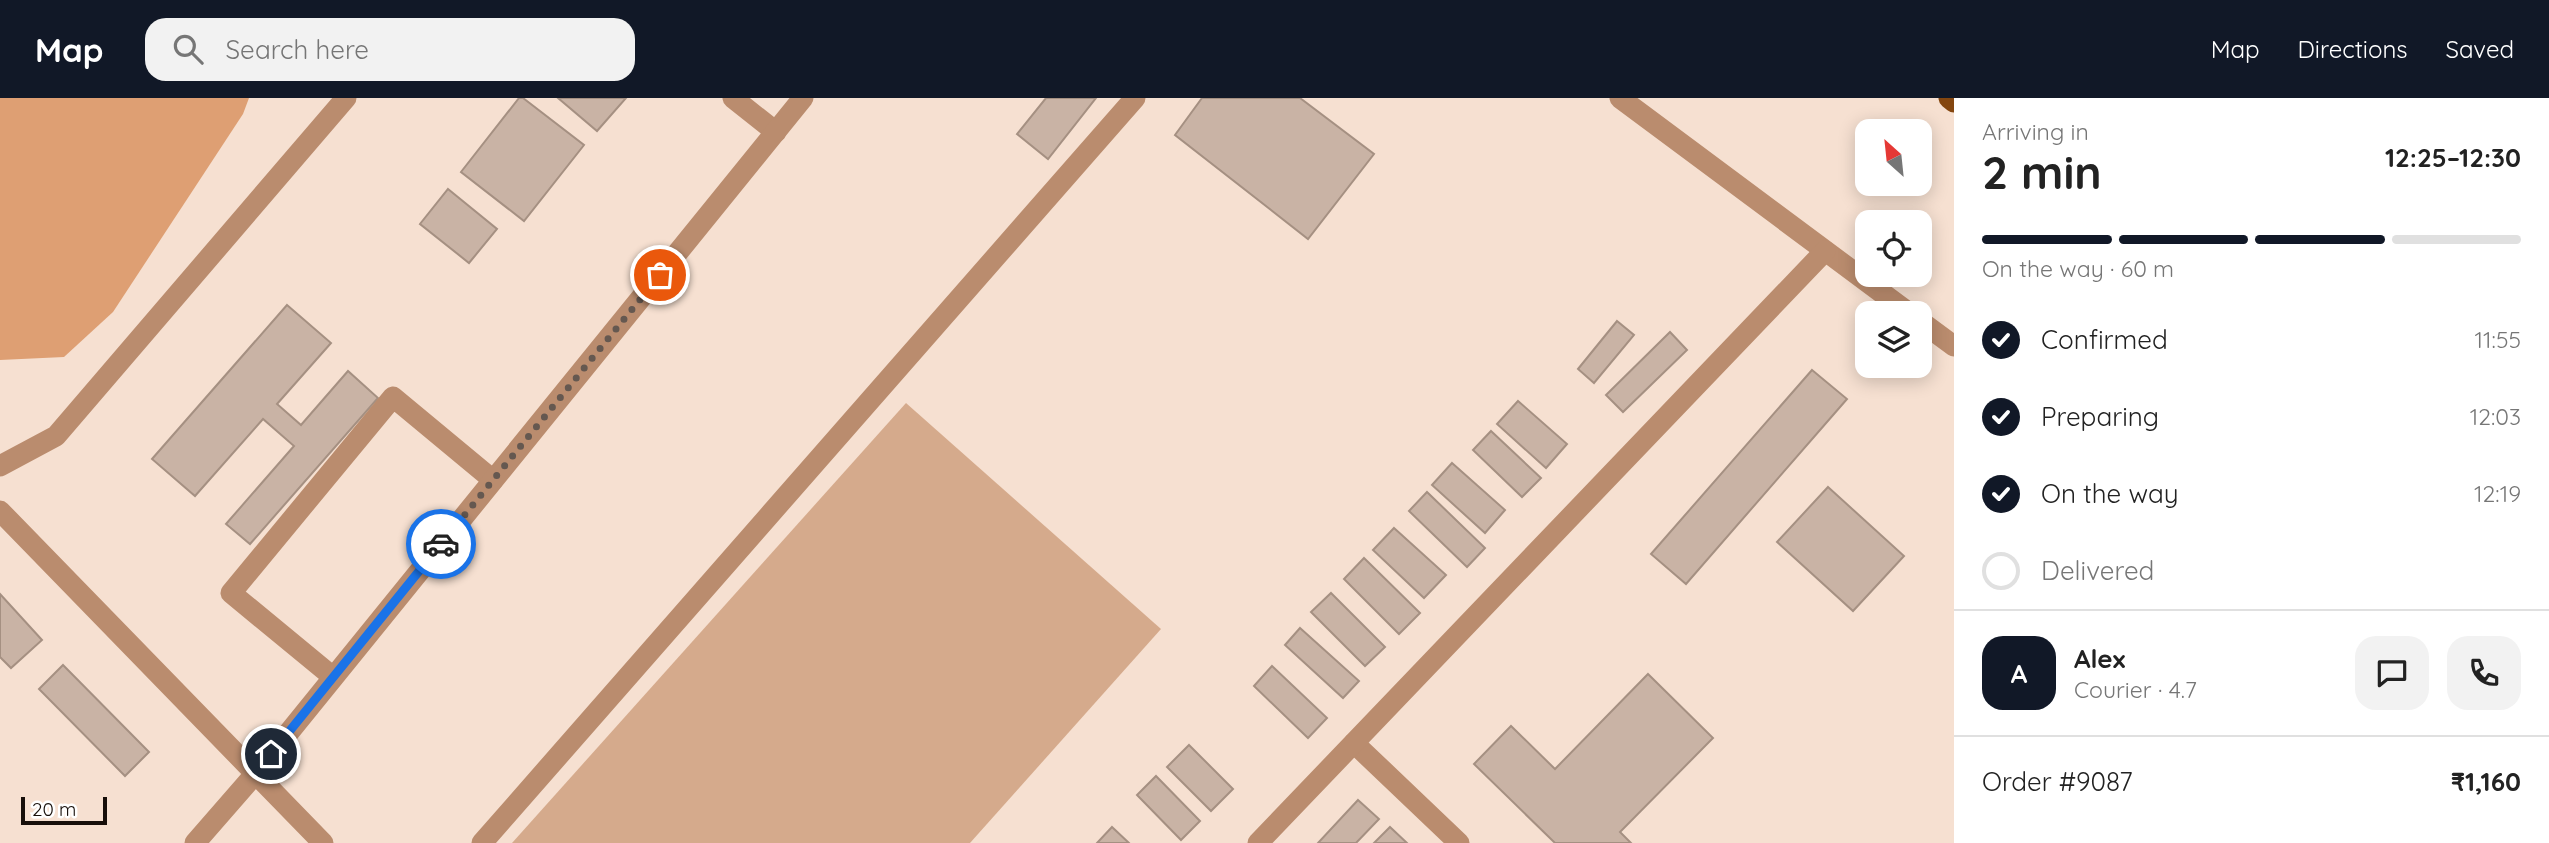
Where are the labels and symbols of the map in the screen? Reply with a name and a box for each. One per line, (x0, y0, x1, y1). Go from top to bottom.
north arrow (1855, 119, 1932, 196)
pin (630, 245, 690, 305)
courier (406, 509, 476, 579)
pin (241, 724, 301, 784)
scale bar (21, 794, 107, 826)

